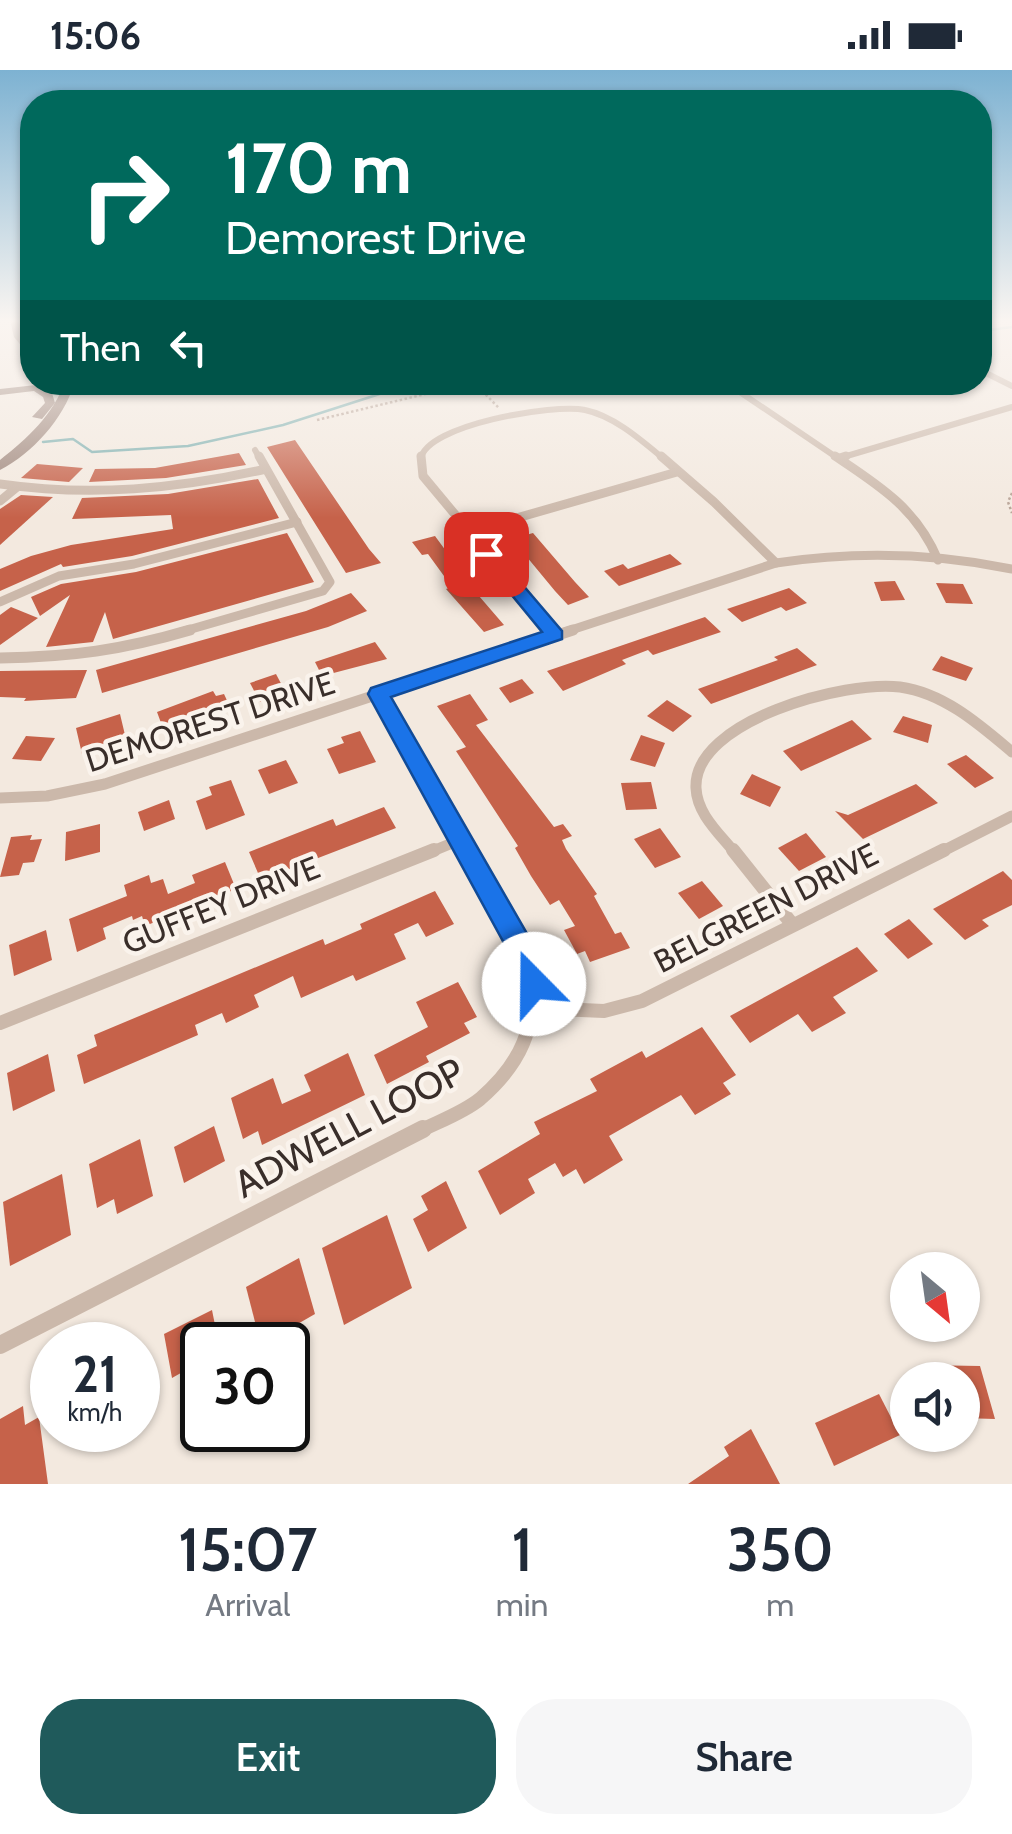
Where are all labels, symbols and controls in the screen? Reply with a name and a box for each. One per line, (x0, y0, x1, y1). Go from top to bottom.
text: 15:06 (50, 12, 141, 59)
text: 170 m (225, 125, 412, 211)
icon: right (60, 130, 190, 260)
text: Demorest Drive (225, 211, 526, 265)
icon: left (161, 320, 216, 375)
text: Then (60, 324, 141, 371)
pin (444, 512, 529, 597)
icon: arrive (459, 527, 514, 582)
street label: DEMOREST DRIVE (80, 663, 339, 780)
street label: BELGREEN DRIVE (647, 834, 884, 981)
street label: GUFFEY DRIVE (117, 847, 325, 962)
position arrow (482, 932, 586, 1036)
street label: ADWELL LOOP (226, 1047, 471, 1208)
north arrow (890, 1252, 980, 1342)
map controls (890, 1252, 980, 1452)
speed limit sign: 30 (180, 1322, 310, 1452)
text: 21 (73, 1344, 117, 1405)
button: sound (890, 1362, 980, 1452)
text: km/h (68, 1397, 122, 1427)
text: 15:07 (178, 1513, 317, 1586)
text: 1 (511, 1513, 533, 1586)
text: 350 (727, 1513, 834, 1586)
text: Arrival (205, 1585, 290, 1624)
text: min (496, 1585, 548, 1624)
text: m (766, 1585, 794, 1624)
button: Exit (40, 1699, 496, 1814)
button: Share (516, 1699, 972, 1814)

